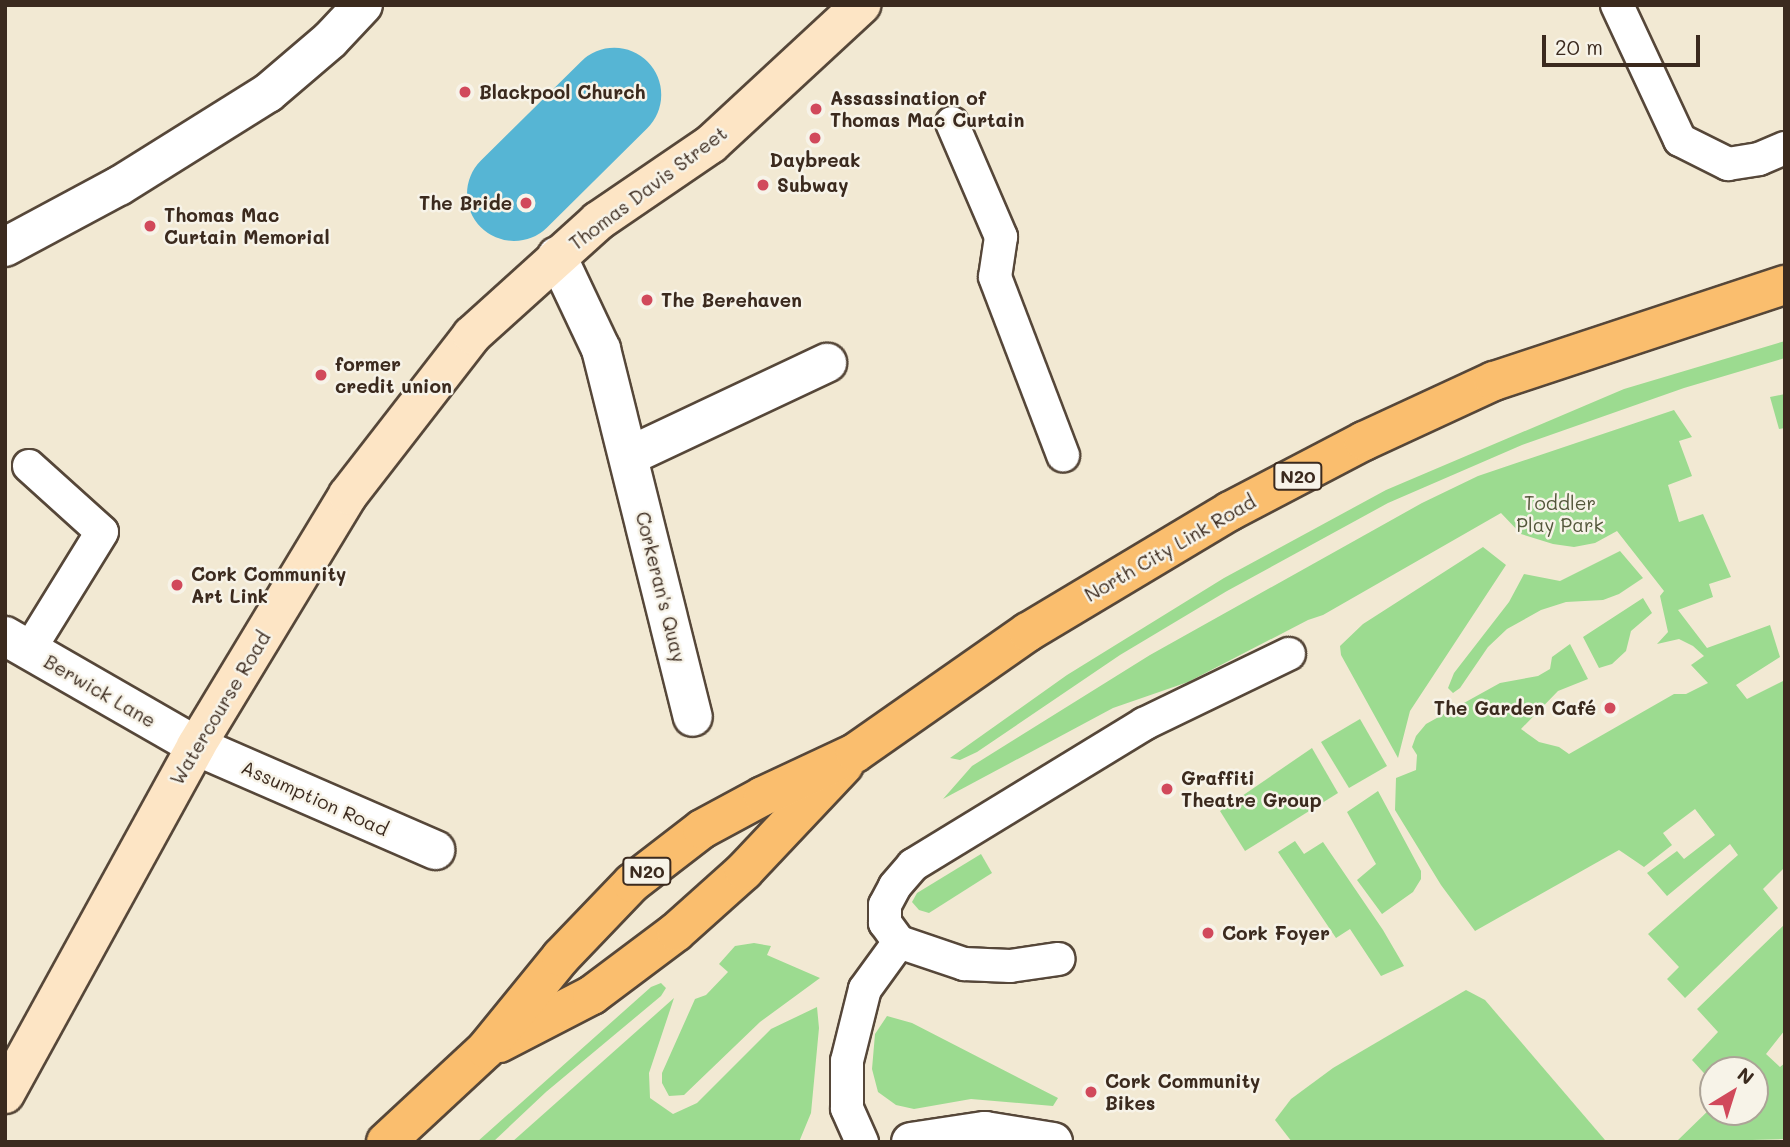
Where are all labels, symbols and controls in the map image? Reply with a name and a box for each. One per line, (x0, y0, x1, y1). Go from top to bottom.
scale bar (1545, 21, 1702, 65)
text: 20 m (1555, 33, 1603, 60)
place label: Blackpool Church (479, 81, 646, 103)
marker: Blackpool Church (457, 84, 473, 100)
place label: Assassination of Thomas Mac Curtain (830, 87, 1025, 131)
marker: Assassination of Thomas Mac Curtain (808, 101, 824, 117)
street label: Thomas Davis Street (565, 121, 731, 255)
marker: Daybreak (807, 130, 823, 146)
place label: Daybreak (770, 149, 860, 171)
place label: Subway (777, 174, 848, 196)
marker: Subway (755, 177, 771, 193)
place label: The Bride (419, 192, 512, 214)
marker: The Bride (518, 195, 534, 211)
place label: Thomas Mac Curtain Memorial (164, 204, 330, 248)
marker: Thomas Mac Curtain Memorial (142, 218, 158, 234)
place label: The Berehaven (661, 289, 802, 311)
marker: The Berehaven (639, 292, 655, 308)
place label: former credit union (335, 353, 452, 397)
marker: former credit union (313, 367, 329, 383)
road number: N20 (1272, 462, 1324, 490)
street label: North City Link Road (1080, 490, 1260, 606)
park label: Toddler Play Park (1516, 492, 1604, 536)
street label: Corkeran's Quay (631, 509, 691, 665)
place label: Cork Community Art Link (191, 563, 346, 607)
marker: Cork Community Art Link (169, 577, 185, 593)
street label: Watercourse Road (165, 627, 275, 789)
street label: Berwick Lane (40, 650, 160, 732)
place label: The Garden Café (1434, 697, 1596, 719)
marker: The Garden Café (1602, 700, 1618, 716)
street label: Assumption Road (238, 755, 392, 841)
place label: Graffiti Theatre Group (1181, 767, 1322, 811)
marker: Graffiti Theatre Group (1159, 781, 1175, 797)
road number: N20 (621, 856, 673, 886)
place label: Cork Foyer (1222, 922, 1330, 944)
marker: Cork Foyer (1200, 925, 1216, 941)
north arrow (1699, 1056, 1769, 1126)
text: N (1733, 1061, 1759, 1090)
place label: Cork Community Bikes (1105, 1070, 1260, 1114)
marker: Cork Community Bikes (1083, 1084, 1099, 1100)

